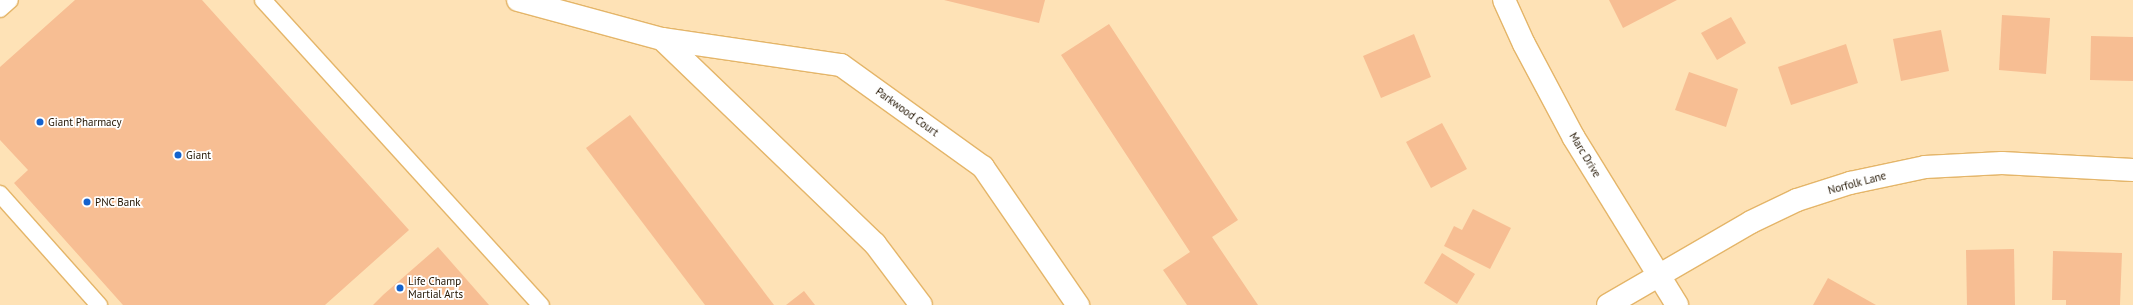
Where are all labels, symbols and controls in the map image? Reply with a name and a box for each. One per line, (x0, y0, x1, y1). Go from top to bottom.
street label: Parkwood Court (873, 85, 941, 139)
place label: Giant Pharmacy (48, 115, 122, 129)
marker: Giant Pharmacy (35, 117, 45, 127)
street label: Marc Drive (1566, 130, 1604, 180)
place label: Giant (186, 148, 211, 162)
marker: Giant (173, 150, 183, 160)
street label: Norfolk Lane (1826, 169, 1888, 197)
place label: PNC Bank (95, 195, 141, 209)
marker: PNC Bank (82, 197, 92, 207)
place label: Life Champ Martial Arts (408, 275, 463, 301)
marker: Life Champ Martial Arts (395, 283, 405, 293)

